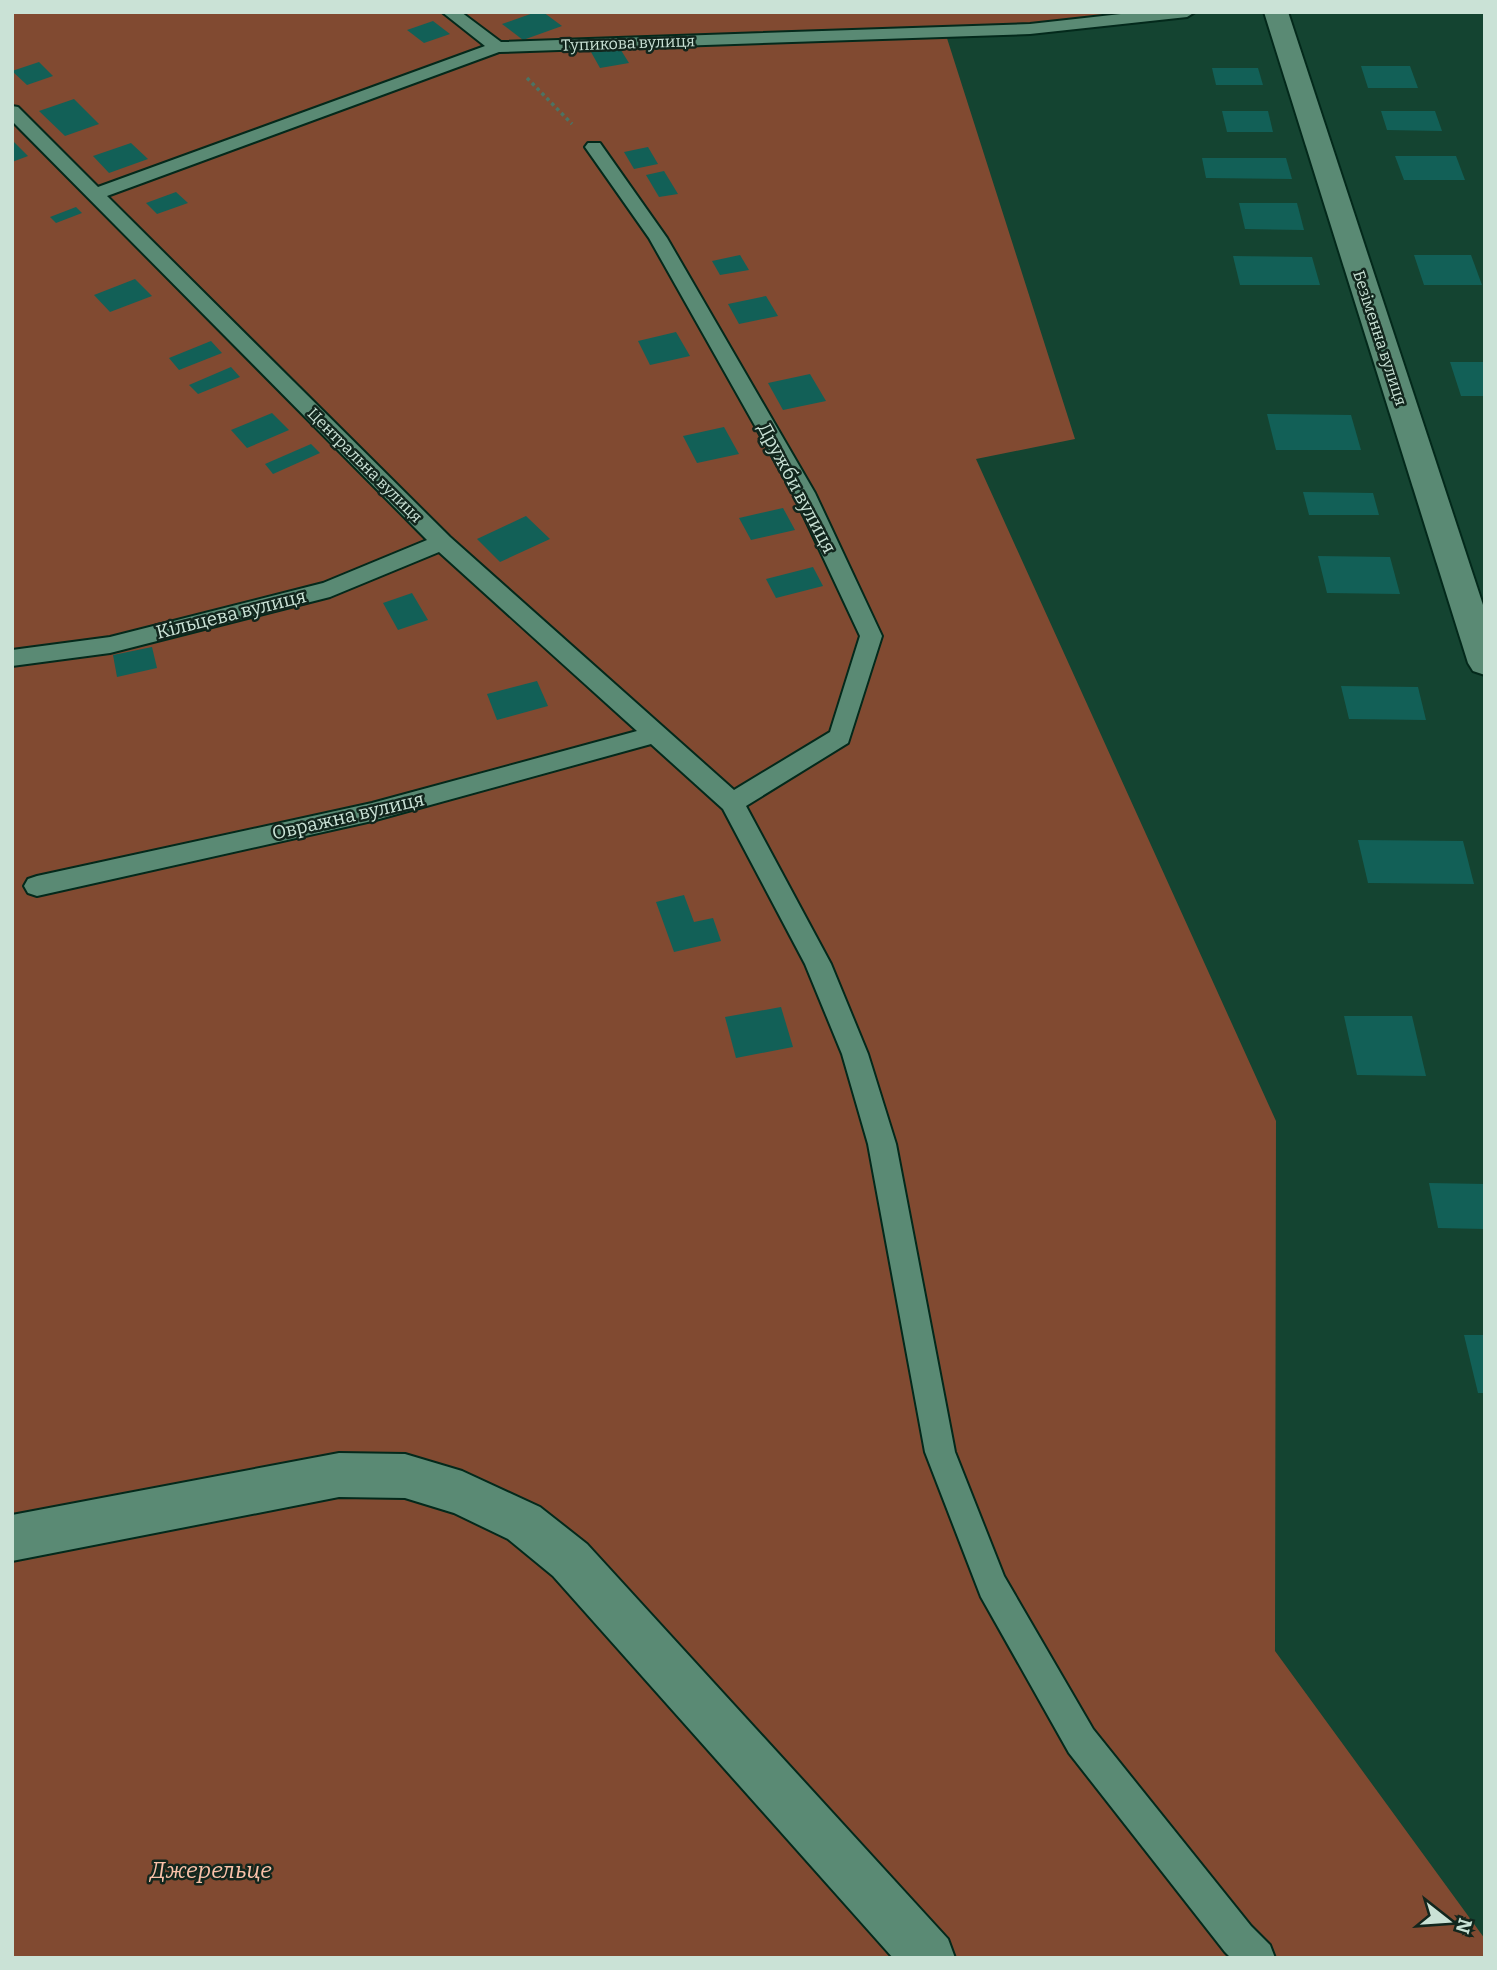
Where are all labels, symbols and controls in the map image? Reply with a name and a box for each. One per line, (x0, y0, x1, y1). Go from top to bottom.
street label: Тупикова вулиця (561, 31, 695, 55)
street label: Безіменна вулиця (1349, 268, 1411, 408)
street label: Центральна вулиця (304, 404, 426, 526)
street label: Дружби вулиця (753, 419, 841, 557)
street label: Кільцева вулиця (154, 584, 308, 644)
street label: Овражна вулиця (270, 787, 426, 845)
park label: Джерельце (148, 1856, 272, 1884)
north arrow (1413, 1886, 1483, 1956)
text: N (1451, 1915, 1477, 1937)

